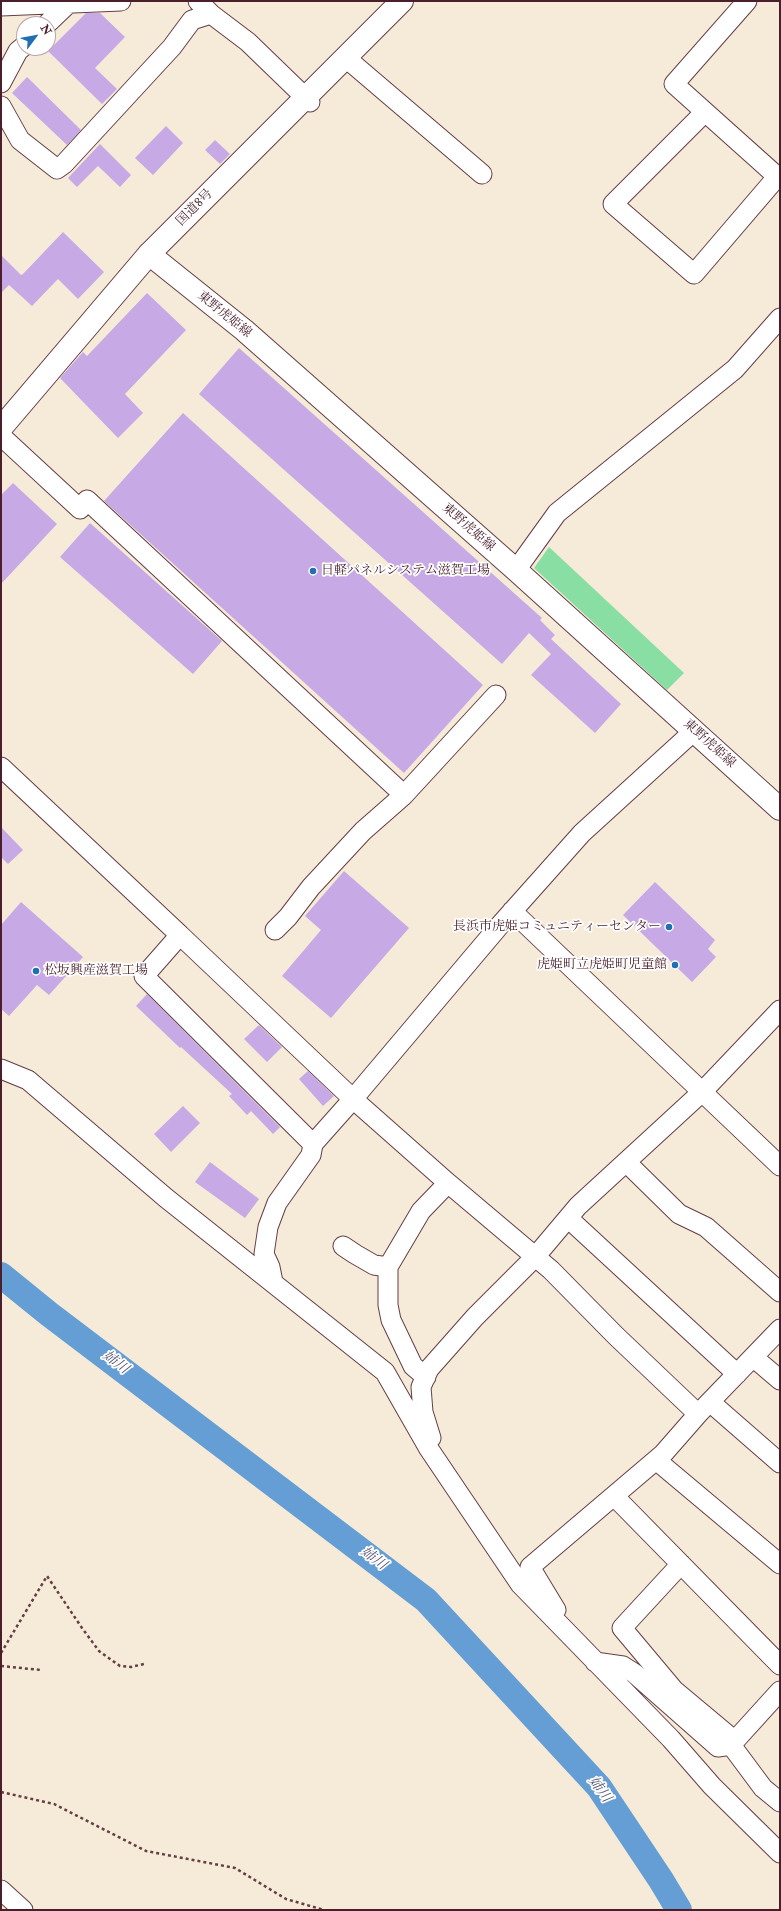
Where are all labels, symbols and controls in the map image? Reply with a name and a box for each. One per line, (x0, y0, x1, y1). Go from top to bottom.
north arrow (16, 16, 56, 56)
text: N (38, 22, 54, 38)
street label: 国道8号 (174, 187, 216, 229)
street label: 東野虎姫線 (194, 288, 254, 342)
street label: 東野虎姫線 (438, 501, 498, 555)
place label: 日軽パネルシステム滋賀工場 (321, 563, 490, 579)
marker: 日軽パネルシステム滋賀工場 (308, 566, 318, 576)
street label: 東野虎姫線 (680, 716, 738, 772)
place label: 長浜市虎姫コミュニティーセンター (453, 919, 661, 935)
marker: 長浜市虎姫コミュニティーセンター (664, 922, 674, 932)
place label: 虎姫町立虎姫町児童館 (537, 957, 667, 973)
marker: 虎姫町立虎姫町児童館 (670, 960, 680, 970)
place label: 松坂興産滋賀工場 (44, 963, 148, 979)
marker: 松坂興産滋賀工場 (31, 966, 41, 976)
water label: 姉川 (99, 1348, 131, 1378)
water label: 姉川 (357, 1544, 389, 1574)
water label: 姉川 (584, 1774, 614, 1806)

